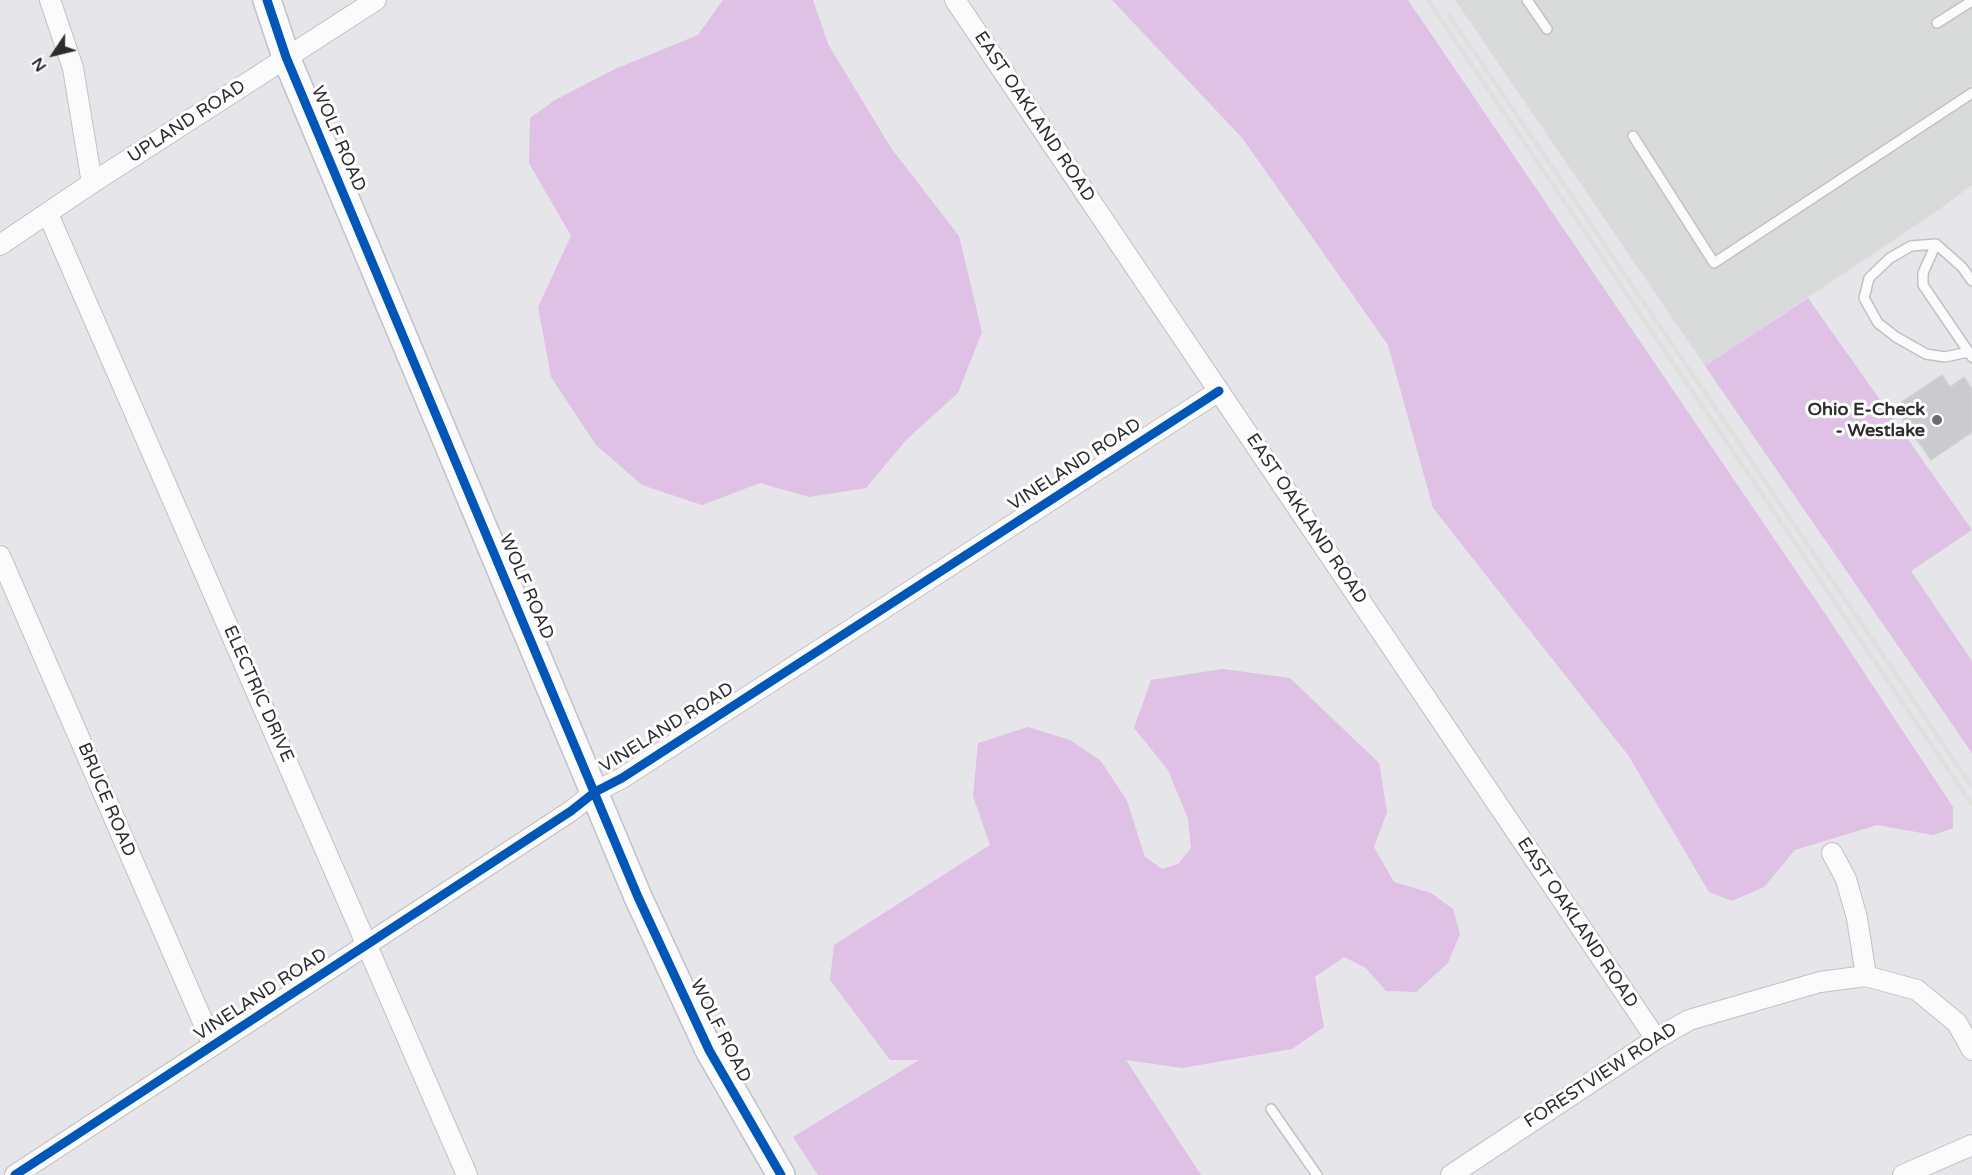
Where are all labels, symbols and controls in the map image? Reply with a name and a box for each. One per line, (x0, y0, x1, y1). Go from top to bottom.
north arrow (24, 24, 84, 84)
street label: EAST OAKLAND ROAD (969, 28, 1099, 206)
text: N (27, 53, 51, 75)
street label: UPLAND ROAD (124, 76, 250, 168)
street label: WOLF ROAD (306, 83, 370, 195)
place label: Ohio E-Check - Westlake (1808, 399, 1925, 442)
marker: Ohio E-Check - Westlake (1930, 413, 1944, 427)
street label: VINELAND ROAD (1005, 414, 1145, 516)
street label: EAST OAKLAND ROAD (1241, 430, 1371, 608)
street label: WOLF ROAD (494, 531, 558, 643)
street label: ELECTRIC DRIVE (218, 622, 298, 766)
street label: VINELAND ROAD (596, 678, 738, 778)
street label: BRUCE ROAD (72, 740, 140, 860)
street label: EAST OAKLAND ROAD (1512, 834, 1642, 1012)
street label: VINELAND ROAD (191, 944, 331, 1046)
street label: WOLF ROAD (685, 976, 755, 1086)
street label: FORESTVIEW ROAD (1521, 1019, 1681, 1133)

